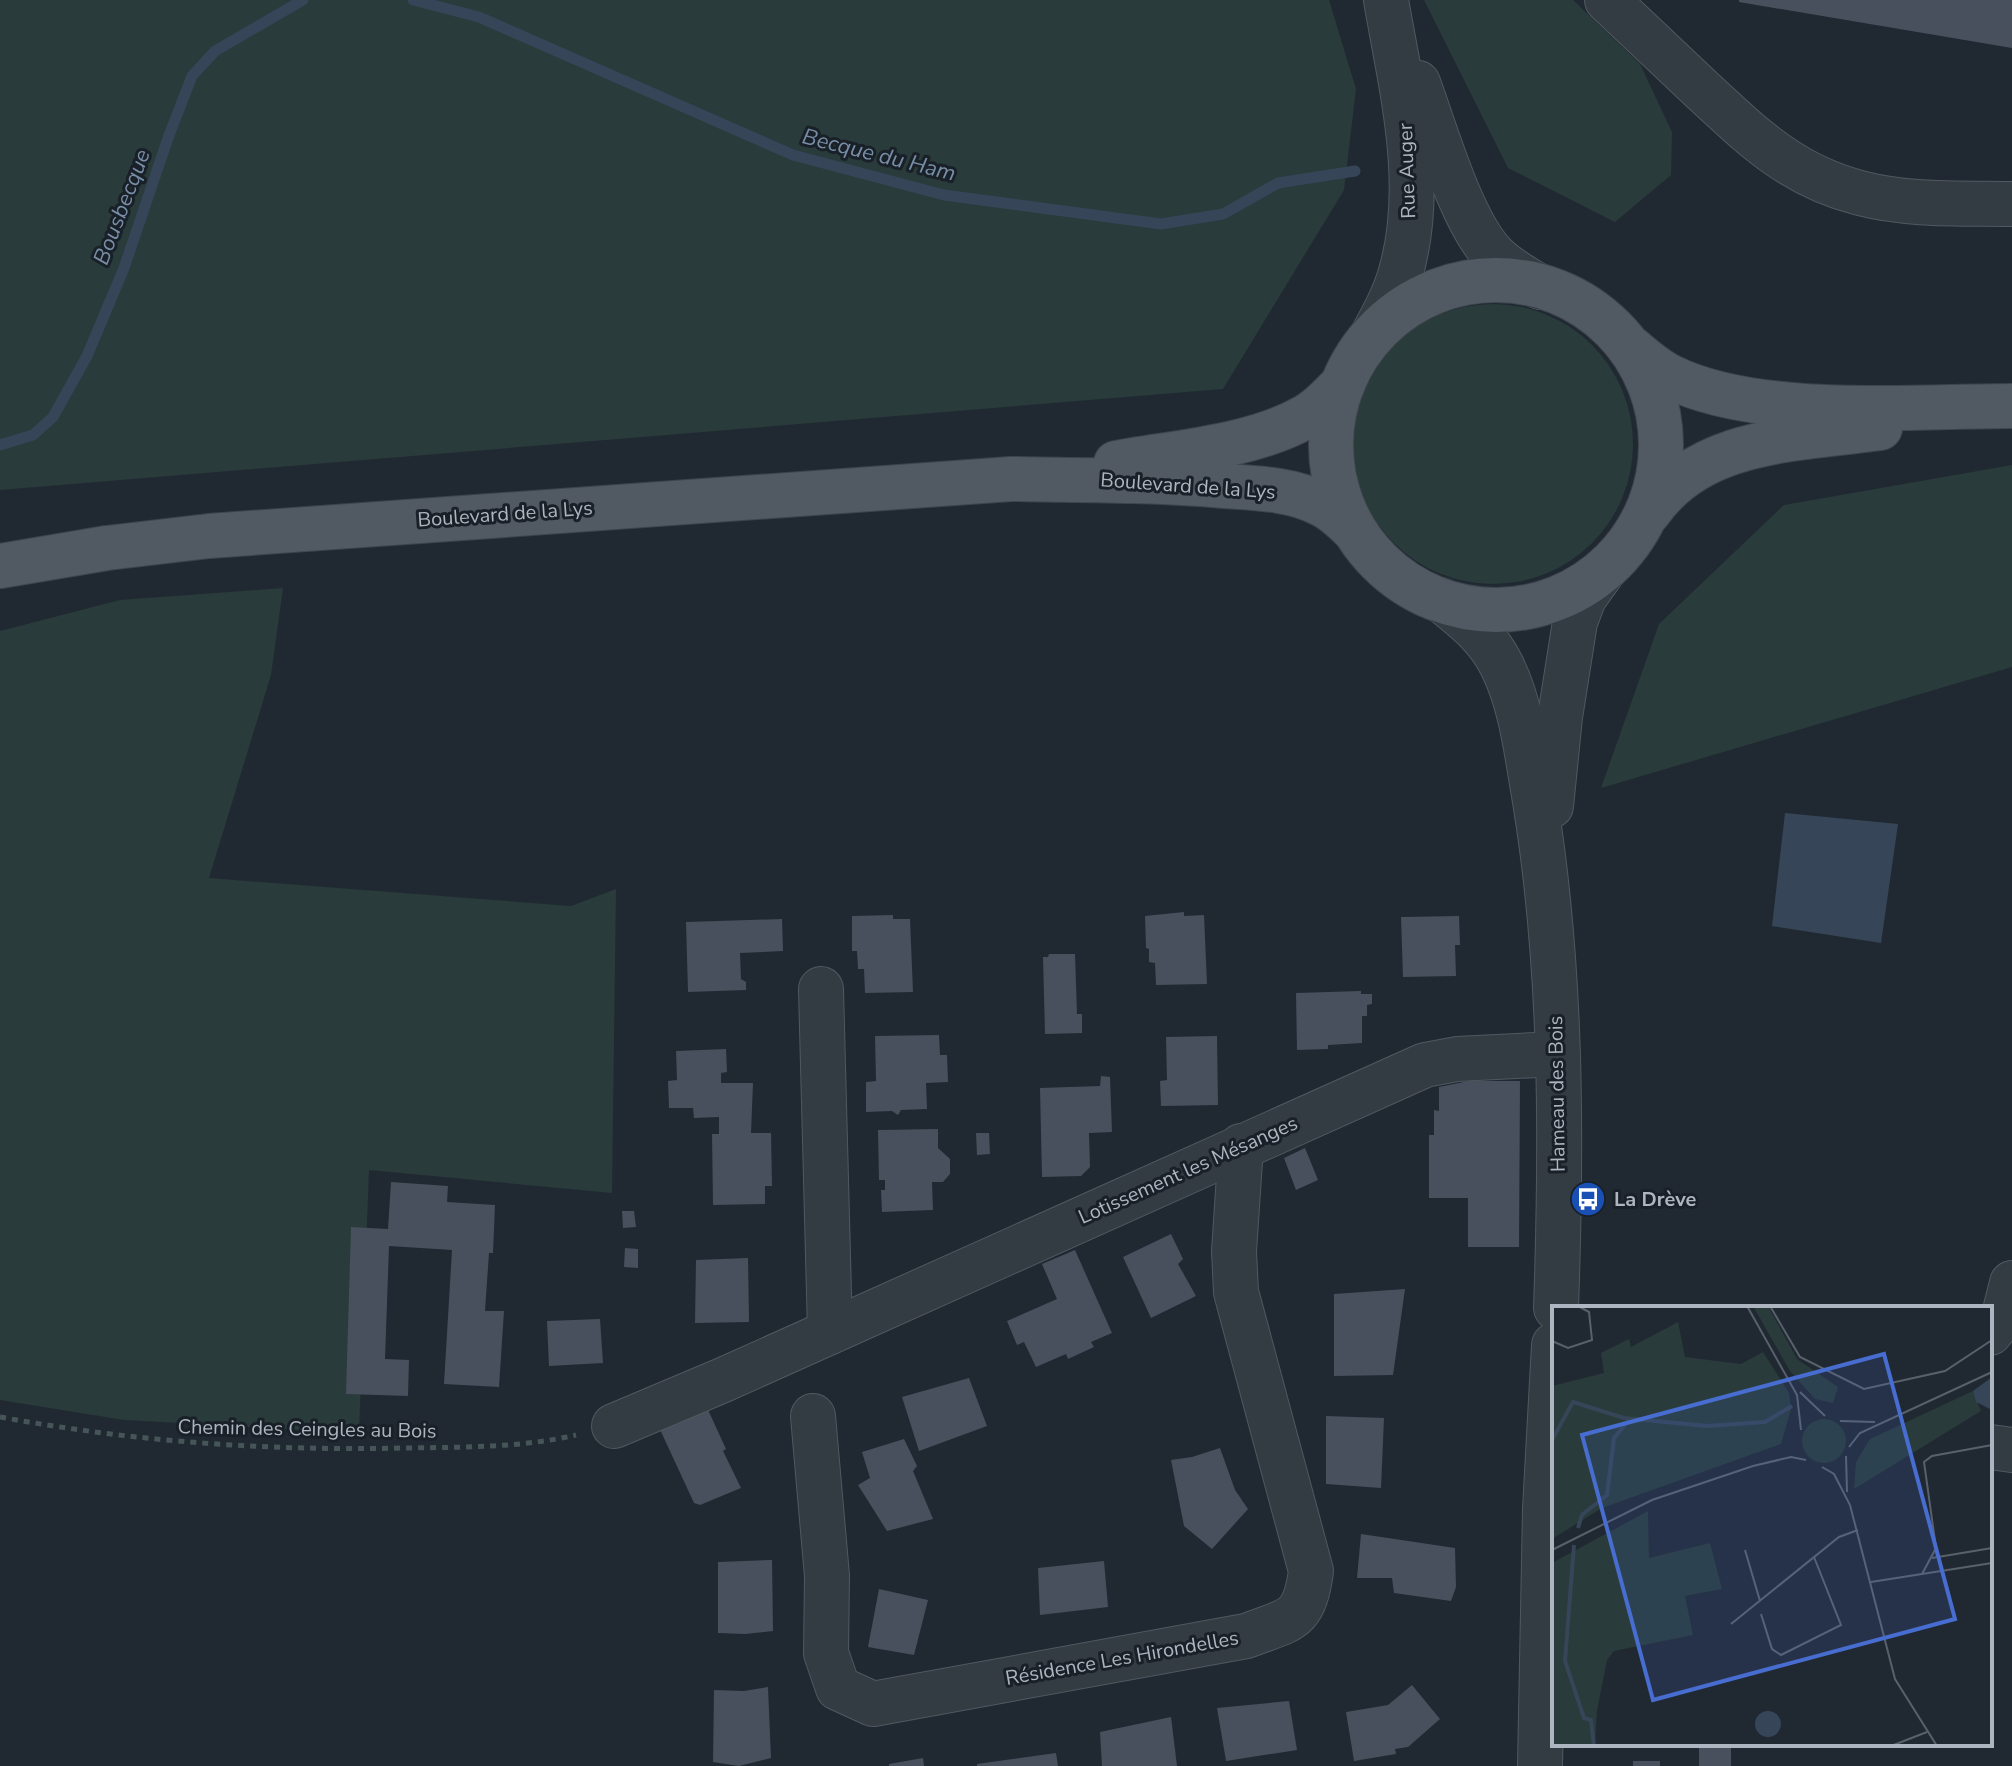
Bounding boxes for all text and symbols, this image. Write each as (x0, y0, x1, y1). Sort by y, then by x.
water label: Becque du Ham (799, 121, 959, 189)
street label: Rue Auger (1392, 123, 1422, 219)
water label: Bousbecque (86, 145, 158, 269)
street label: Boulevard de la Lys (1099, 466, 1277, 506)
street label: Boulevard de la Lys (416, 494, 594, 534)
street label: Hameau des Bois (1542, 1016, 1572, 1172)
street label: Lotissement les Mésanges (1074, 1109, 1302, 1231)
bus stop icon: La Drève (1569, 1180, 1607, 1218)
place label: La Drève (1614, 1186, 1697, 1213)
inset map (1552, 1306, 1992, 1746)
street label: Chemin des Ceingles au Bois (177, 1413, 437, 1445)
street label: Résidence Les Hirondelles (1003, 1624, 1241, 1692)

